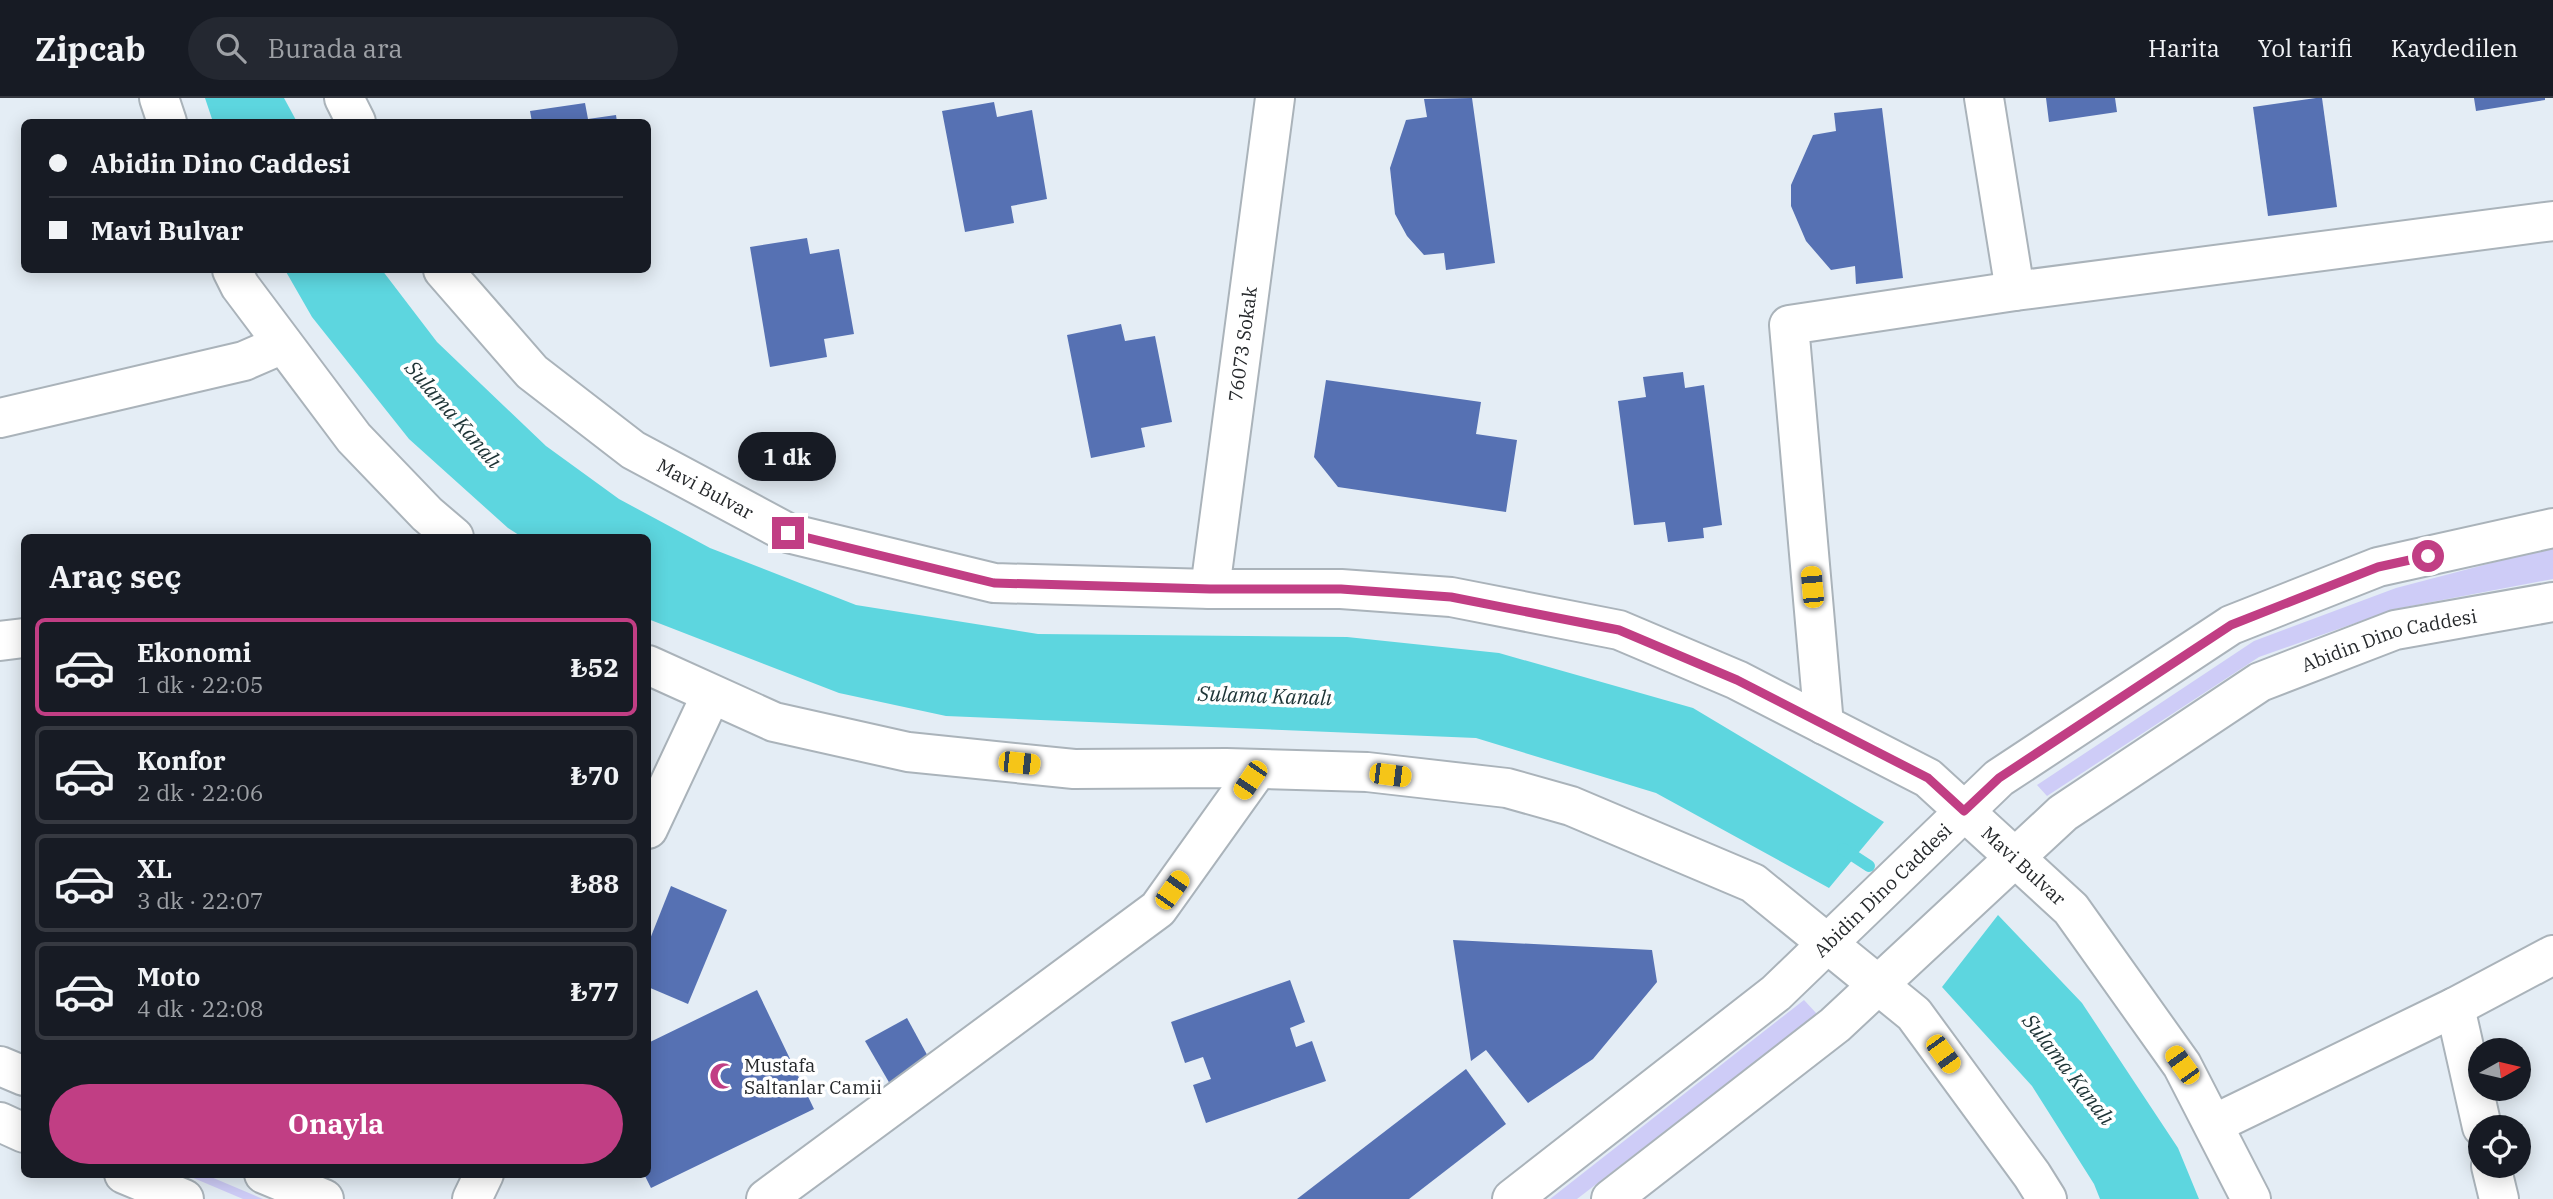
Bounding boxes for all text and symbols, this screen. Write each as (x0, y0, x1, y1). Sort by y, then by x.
search box (188, 17, 678, 80)
text: Zipcab (35, 27, 146, 70)
icon: search (212, 29, 250, 67)
text: Burada ara (268, 31, 403, 65)
text: Harita (2148, 32, 2220, 64)
text: Yol tarifi (2258, 32, 2353, 64)
text: Kaydedilen (2391, 32, 2518, 64)
text: Abidin Dino Caddesi (91, 146, 350, 180)
text: Mavi Bulvar (91, 213, 243, 247)
street label: 76073 Sokak (1223, 285, 1262, 403)
water label: Sulama Kanalı (399, 353, 509, 474)
callout: 1 dk (739, 432, 837, 480)
text: 1 dk (763, 441, 811, 471)
street label: Mavi Bulvar (653, 453, 758, 525)
route end (772, 517, 804, 549)
route start (2412, 540, 2444, 572)
text: Araç seç (49, 555, 181, 597)
car (1800, 565, 1825, 609)
street label: Abidin Dino Caddesi (2298, 604, 2479, 677)
text: Ekonomi (137, 635, 251, 669)
icon: car (53, 636, 116, 699)
text: ₺52 (570, 650, 619, 684)
text: 1 dk · 22:05 (137, 669, 264, 699)
water label: Sulama Kanalı (1196, 679, 1333, 711)
text: Konfor (137, 743, 226, 777)
icon: car (53, 744, 116, 807)
car (998, 750, 1041, 776)
car (1230, 757, 1271, 803)
text: ₺70 (570, 758, 619, 792)
car (1368, 762, 1413, 788)
text: 2 dk · 22:06 (137, 777, 264, 807)
street label: Abidin Dino Caddesi (1809, 818, 1957, 962)
street label: Mavi Bulvar (1977, 821, 2071, 911)
text: XL (137, 851, 172, 885)
icon: car (53, 852, 116, 915)
text: ₺88 (570, 866, 619, 900)
car (1152, 867, 1193, 913)
text: 3 dk · 22:07 (137, 885, 264, 915)
text: Moto (137, 959, 200, 993)
icon: car (53, 960, 116, 1023)
text: ₺77 (570, 974, 619, 1008)
text: 4 dk · 22:08 (137, 993, 264, 1023)
water label: Sulama Kanalı (2016, 1007, 2122, 1131)
car (1923, 1031, 1964, 1077)
north arrow (2468, 1038, 2530, 1101)
map controls (2468, 1038, 2531, 1178)
car (2162, 1042, 2203, 1088)
place label: Mustafa Saltanlar Camii (744, 1053, 882, 1099)
mosque icon: Mustafa Saltanlar Camii (708, 1061, 738, 1091)
button: Onayla (49, 1084, 623, 1164)
button: locate (2468, 1115, 2531, 1178)

